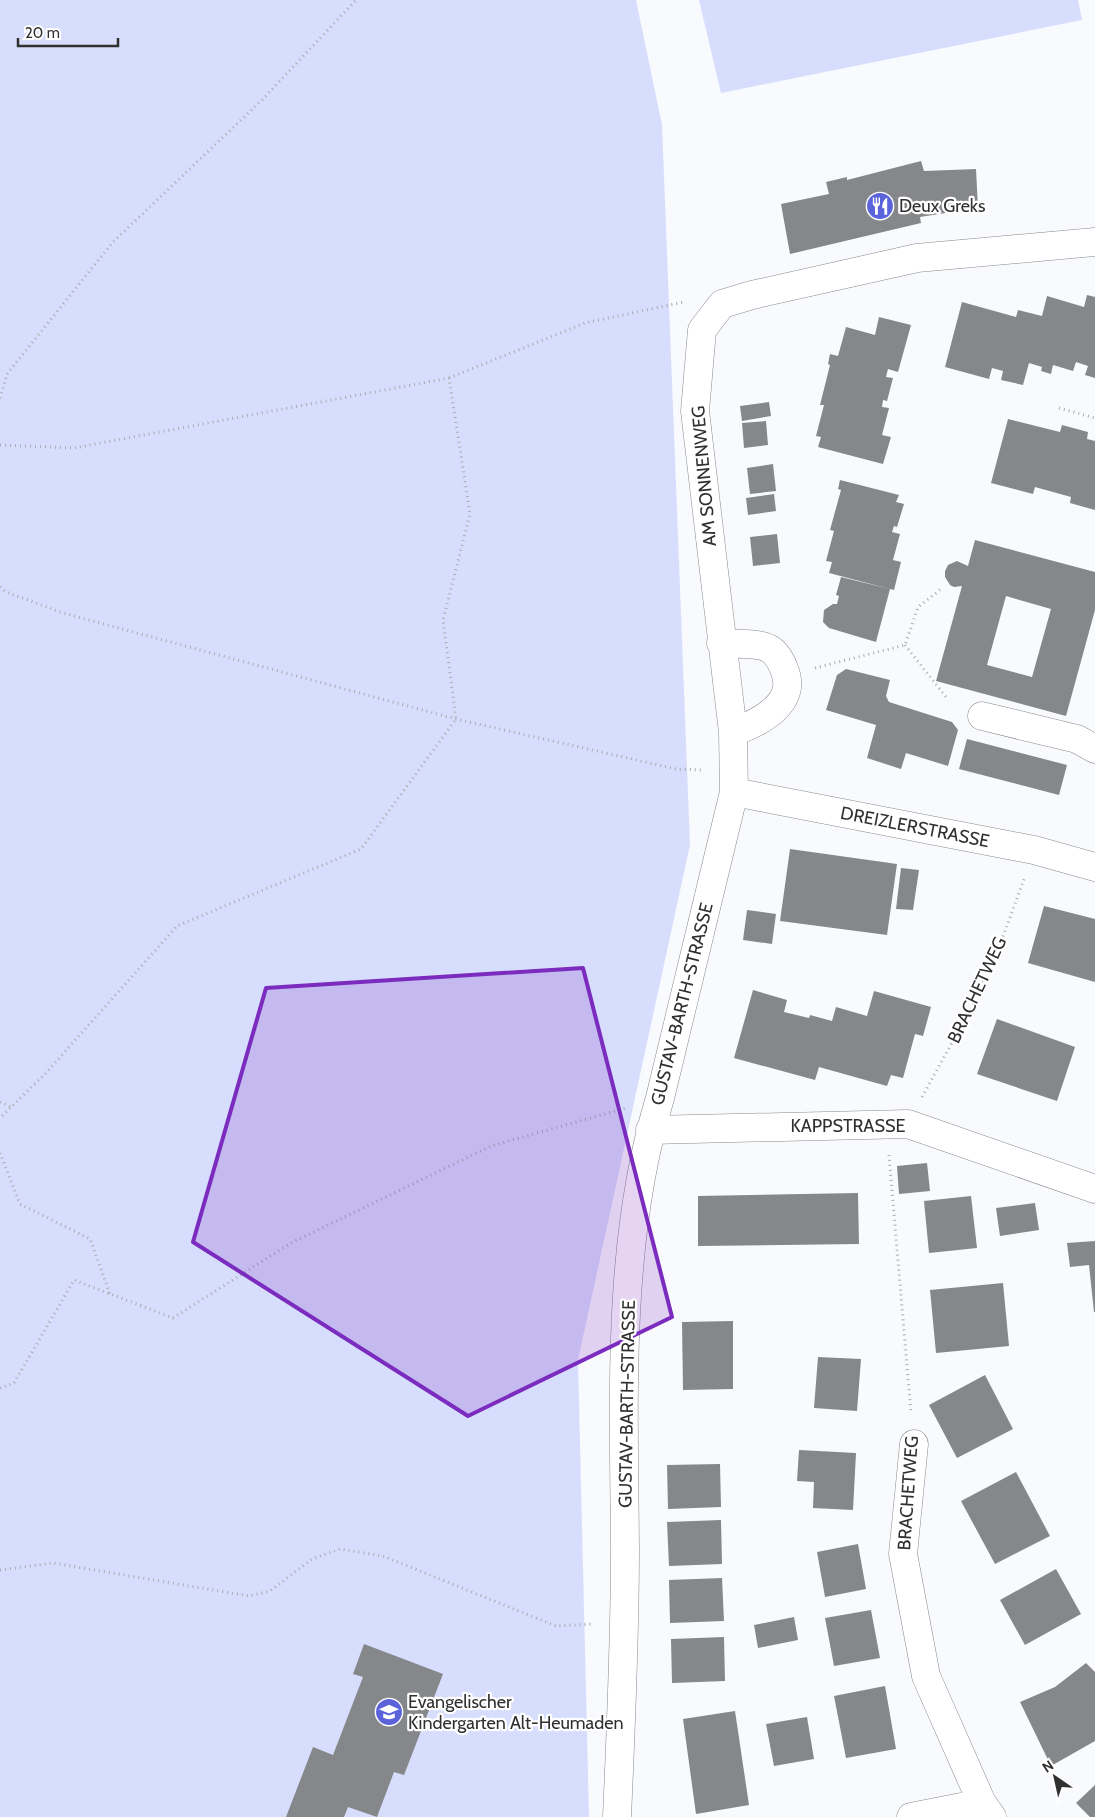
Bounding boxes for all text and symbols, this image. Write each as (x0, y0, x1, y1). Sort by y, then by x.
scale bar (18, 15, 118, 47)
text: 20 m (25, 24, 60, 42)
restaurant icon: Deux Greks (865, 191, 895, 221)
place label: Deux Greks (899, 195, 985, 217)
street label: AM SONNENWEG (687, 405, 721, 547)
street label: DREIZLERSTRASSE (839, 802, 991, 852)
street label: GUSTAV-BARTH-STRASSE (646, 900, 718, 1108)
street label: BRACHETWEG (943, 933, 1011, 1047)
street label: KAPPSTRASSE (791, 1115, 905, 1137)
street label: GUSTAV-BARTH-STRASSE (614, 1300, 640, 1508)
street label: BRACHETWEG (893, 1435, 923, 1551)
place label: Evangelischer Kindergarten Alt-Heumaden (408, 1691, 624, 1734)
school or university icon: Evangelischer Kindergarten Alt-Heumaden (374, 1697, 404, 1727)
north arrow (1030, 1752, 1080, 1802)
text: N (1039, 1756, 1057, 1776)

